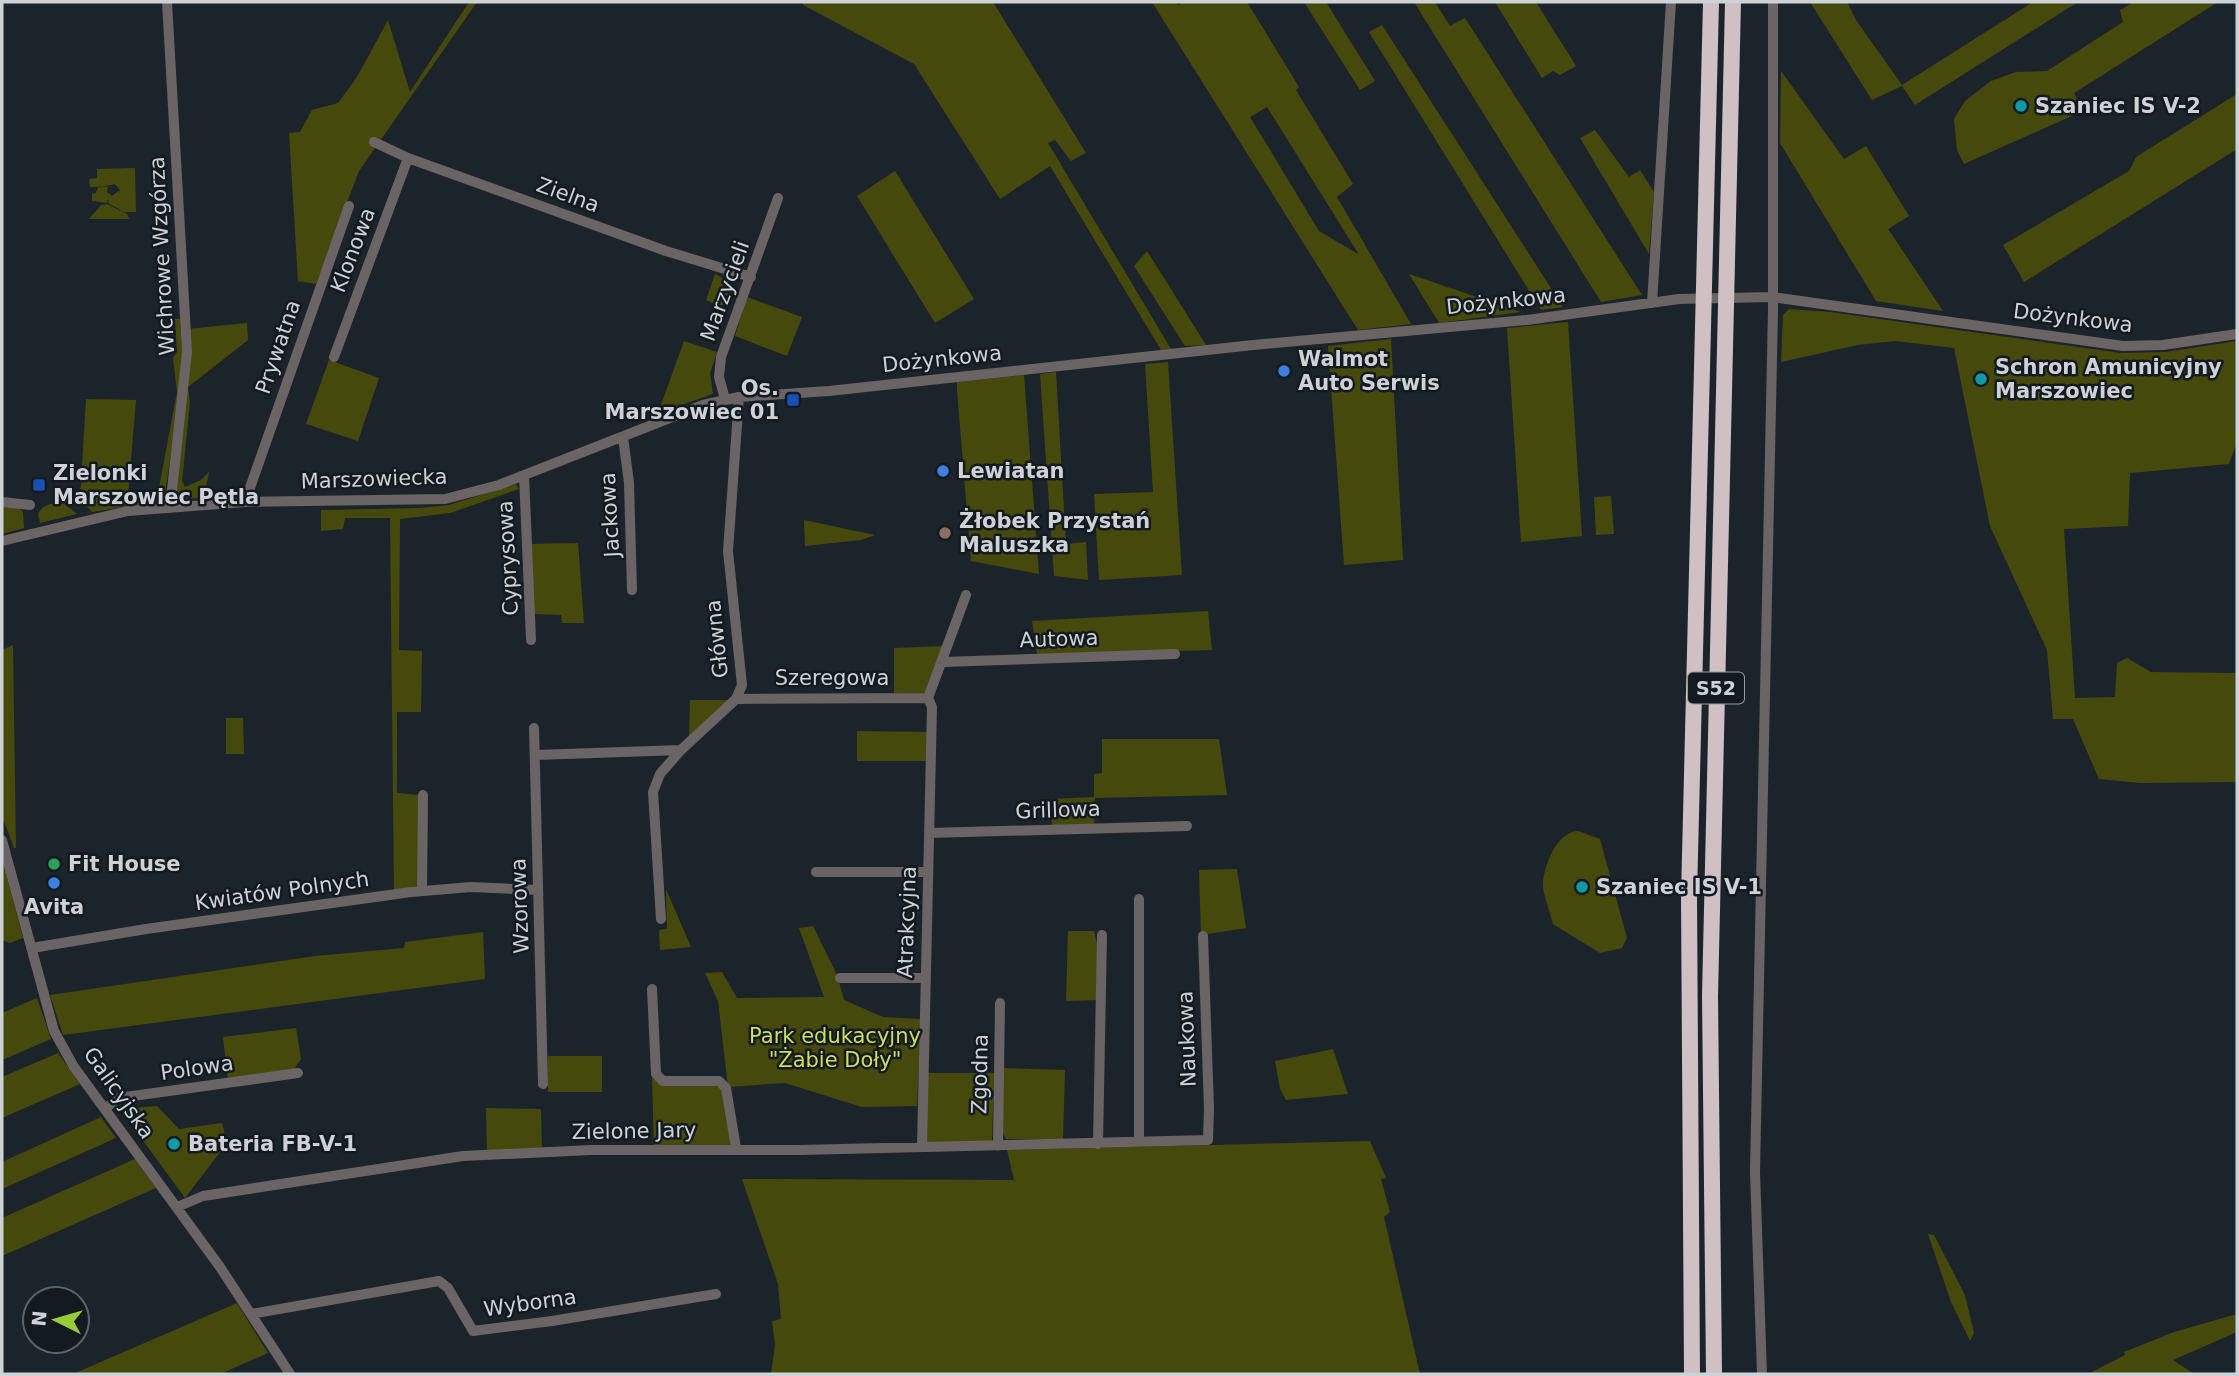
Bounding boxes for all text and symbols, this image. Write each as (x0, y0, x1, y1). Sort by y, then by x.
place label: Szaniec IS V-2 (2035, 94, 2201, 118)
marker: Szaniec IS V-2 (2013, 98, 2029, 114)
street label: Wichrowe Wzgórza (145, 156, 179, 356)
street label: Zielna (533, 173, 603, 217)
street label: Klonowa (326, 204, 380, 296)
street label: Marzycieli (696, 238, 754, 344)
street label: Dożynkowa (1445, 283, 1567, 319)
street label: Prywatna (251, 297, 305, 397)
street label: Dożynkowa (2012, 299, 2134, 337)
street label: Dożynkowa (881, 341, 1003, 377)
place label: Walmot Auto Serwis (1298, 347, 1440, 395)
place label: Schron Amunicyjny Marszowiec (1995, 355, 2222, 403)
marker: Walmot Auto Serwis (1276, 363, 1292, 379)
marker: Schron Amunicyjny Marszowiec (1973, 371, 1989, 387)
place label: Os. Marszowiec 01 (605, 376, 779, 424)
marker: Os. Marszowiec 01 (785, 392, 801, 408)
place label: Lewiatan (957, 459, 1065, 483)
place label: Zielonki Marszowiec Pętla (53, 461, 259, 509)
marker: Lewiatan (935, 463, 951, 479)
street label: Marszowiecka (300, 464, 448, 494)
street label: Jackowa (596, 472, 624, 560)
marker: Zielonki Marszowiec Pętla (31, 477, 47, 493)
street label: Cyprysowa (493, 500, 523, 616)
place label: Żłobek Przystań Maluszka (959, 508, 1150, 557)
marker: Żłobek Przystań Maluszka (937, 525, 953, 541)
street label: Główna (701, 599, 733, 679)
street label: Autowa (1019, 626, 1099, 652)
street label: Szeregowa (775, 666, 889, 690)
road number: S52 (1688, 673, 1744, 704)
street label: Grillowa (1015, 797, 1101, 823)
place label: Fit House (68, 852, 181, 876)
marker: Fit House (46, 856, 62, 872)
street label: Wzorowa (506, 858, 534, 954)
street label: Atrakcyjna (893, 866, 921, 978)
street label: Kwiatów Polnych (193, 867, 371, 915)
marker: Avita (46, 875, 62, 891)
place label: Szaniec IS V-1 (1596, 875, 1762, 899)
marker: Szaniec IS V-1 (1574, 879, 1590, 895)
place label: Avita (24, 895, 84, 919)
street label: Naukowa (1173, 991, 1201, 1087)
park label: Park edukacyjny "Żabie Doły" (749, 1024, 921, 1072)
street label: Zgodna (967, 1034, 993, 1114)
street label: Galicyjska (79, 1043, 159, 1143)
street label: Polowa (159, 1051, 235, 1085)
street label: Zielone Jary (571, 1118, 697, 1144)
place label: Bateria FB-V-1 (188, 1132, 357, 1156)
marker: Bateria FB-V-1 (166, 1136, 182, 1152)
north arrow (21, 1285, 91, 1355)
street label: Wyborna (482, 1285, 578, 1321)
text: N (27, 1310, 51, 1327)

